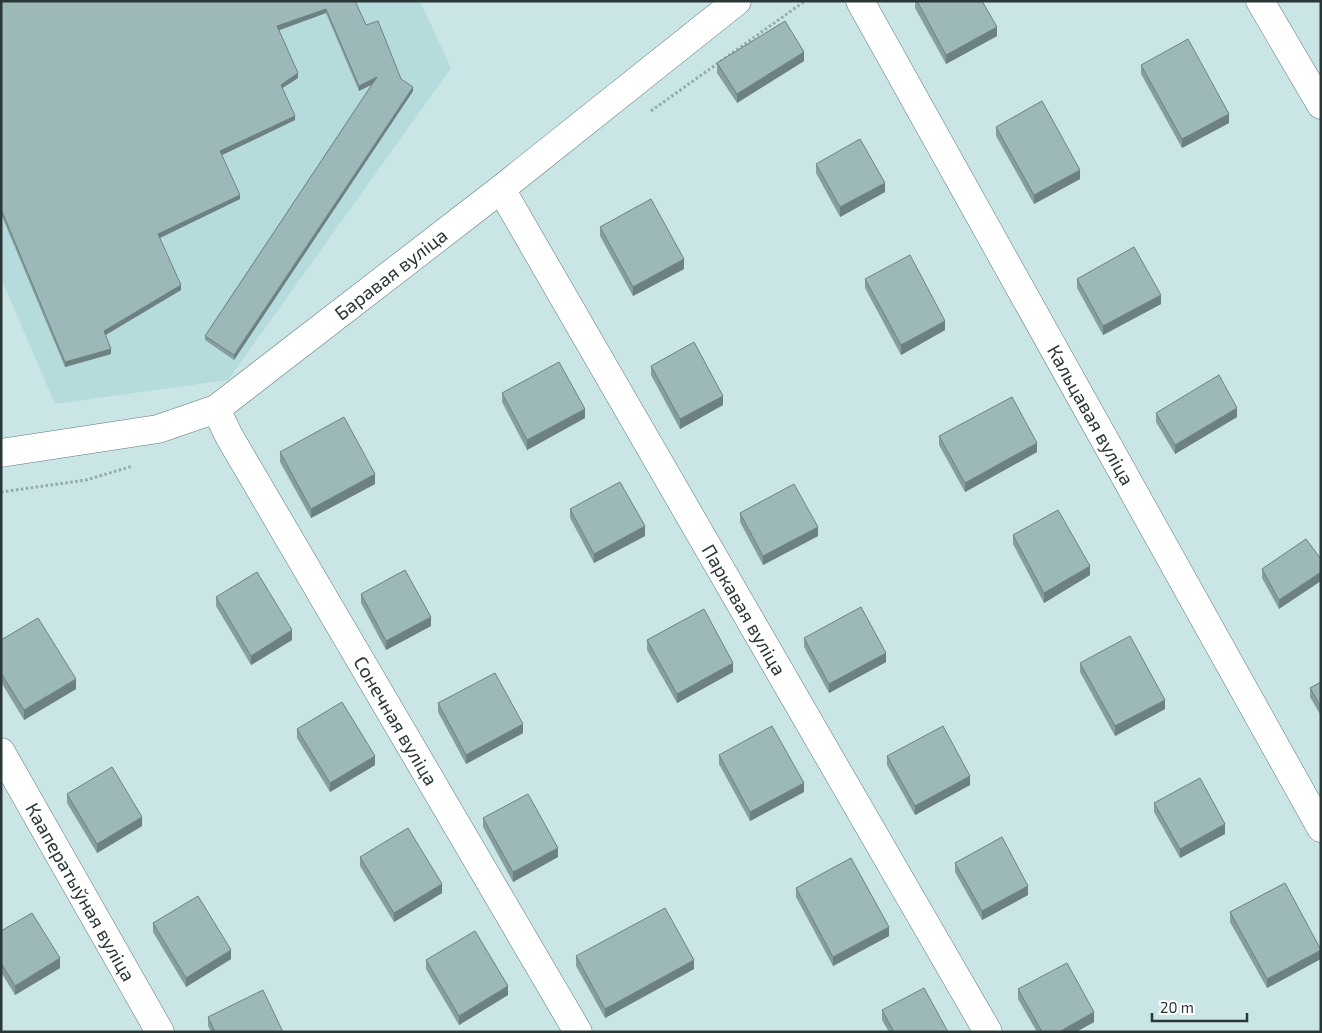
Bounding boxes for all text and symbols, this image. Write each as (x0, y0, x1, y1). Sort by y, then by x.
street label: Баравая вуліца (330, 223, 451, 324)
street label: Кальцавая вуліца (1043, 341, 1139, 489)
street label: Паркавая вуліца (698, 540, 791, 679)
street label: Сонечная вуліца (349, 652, 443, 789)
street label: Кааператыўная вуліца (21, 798, 141, 985)
scale bar (1152, 990, 1247, 1022)
text: 20 m (1160, 998, 1194, 1016)

